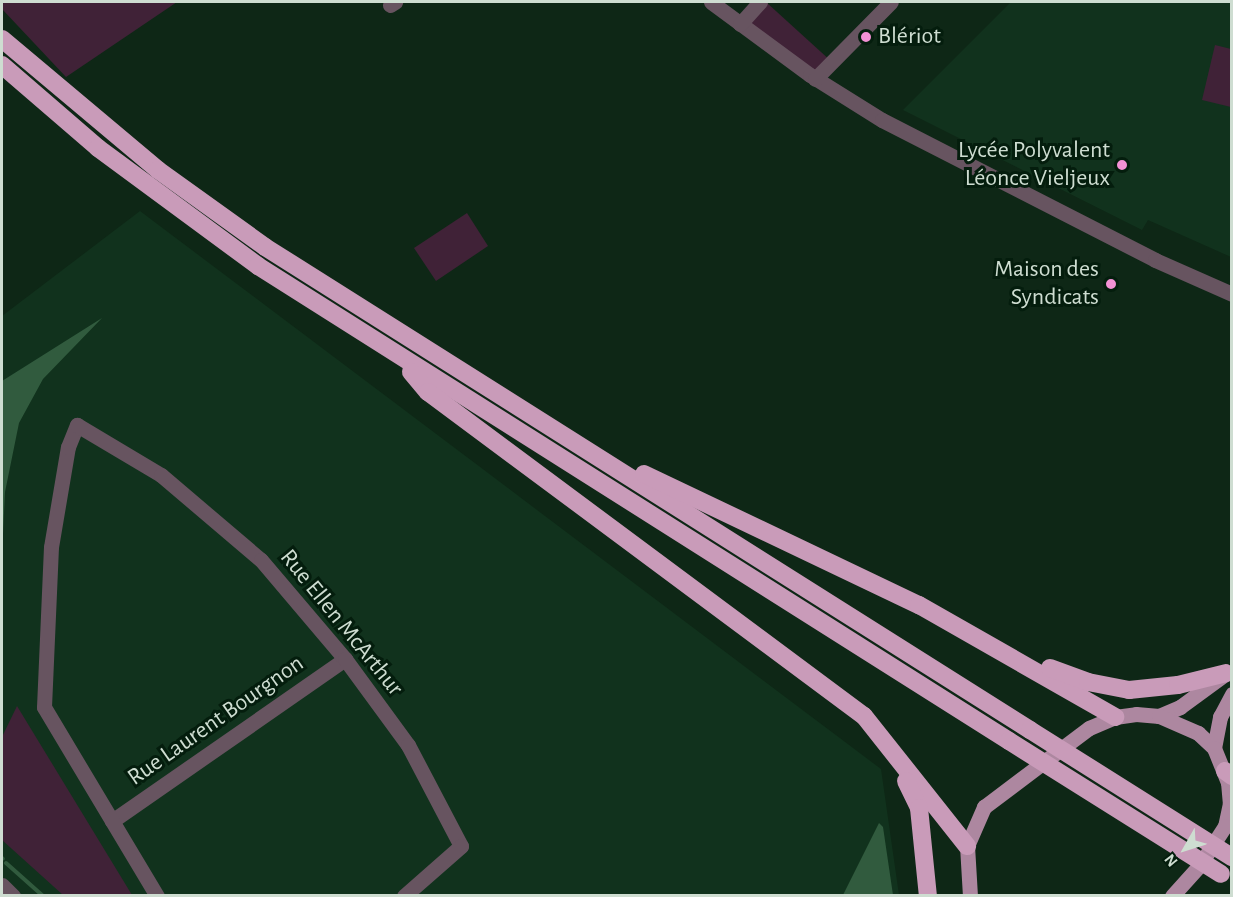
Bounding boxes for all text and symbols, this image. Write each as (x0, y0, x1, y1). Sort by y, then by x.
place label: Blériot (878, 23, 941, 51)
marker: Blériot (859, 30, 873, 44)
place label: Lycée Polyvalent Léonce Vieljeux (958, 137, 1110, 193)
marker: Lycée Polyvalent Léonce Vieljeux (1115, 158, 1129, 172)
place label: Maison des Syndicats (994, 256, 1099, 312)
marker: Maison des Syndicats (1104, 277, 1118, 291)
street label: Rue Ellen McArthur (273, 544, 409, 702)
street label: Rue Laurent Bourgnon (122, 650, 310, 792)
north arrow (1155, 819, 1215, 879)
text: N (1161, 851, 1181, 870)

